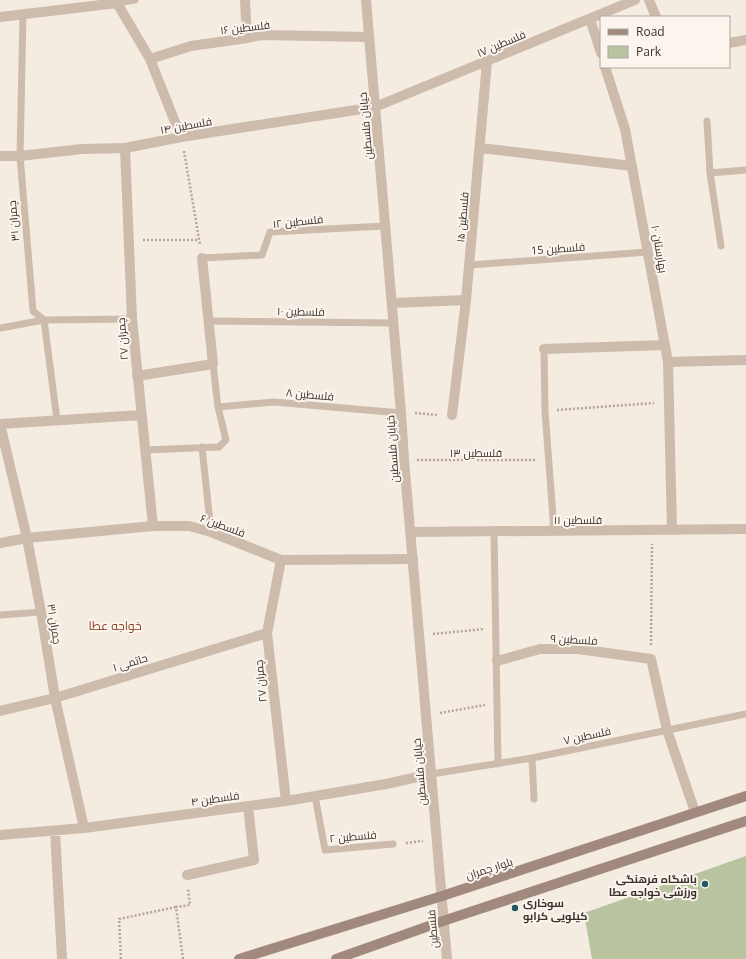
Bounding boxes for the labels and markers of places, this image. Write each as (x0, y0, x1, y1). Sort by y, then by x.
place label: باشگاه فرهنگی ورزشی خواجه عطا (609, 871, 697, 900)
marker: باشگاه فرهنگی ورزشی خواجه عطا (700, 879, 710, 889)
place label: سوخاری کیلویی کرابو (523, 895, 588, 924)
marker: سوخاری کیلویی کرابو (510, 903, 520, 913)

